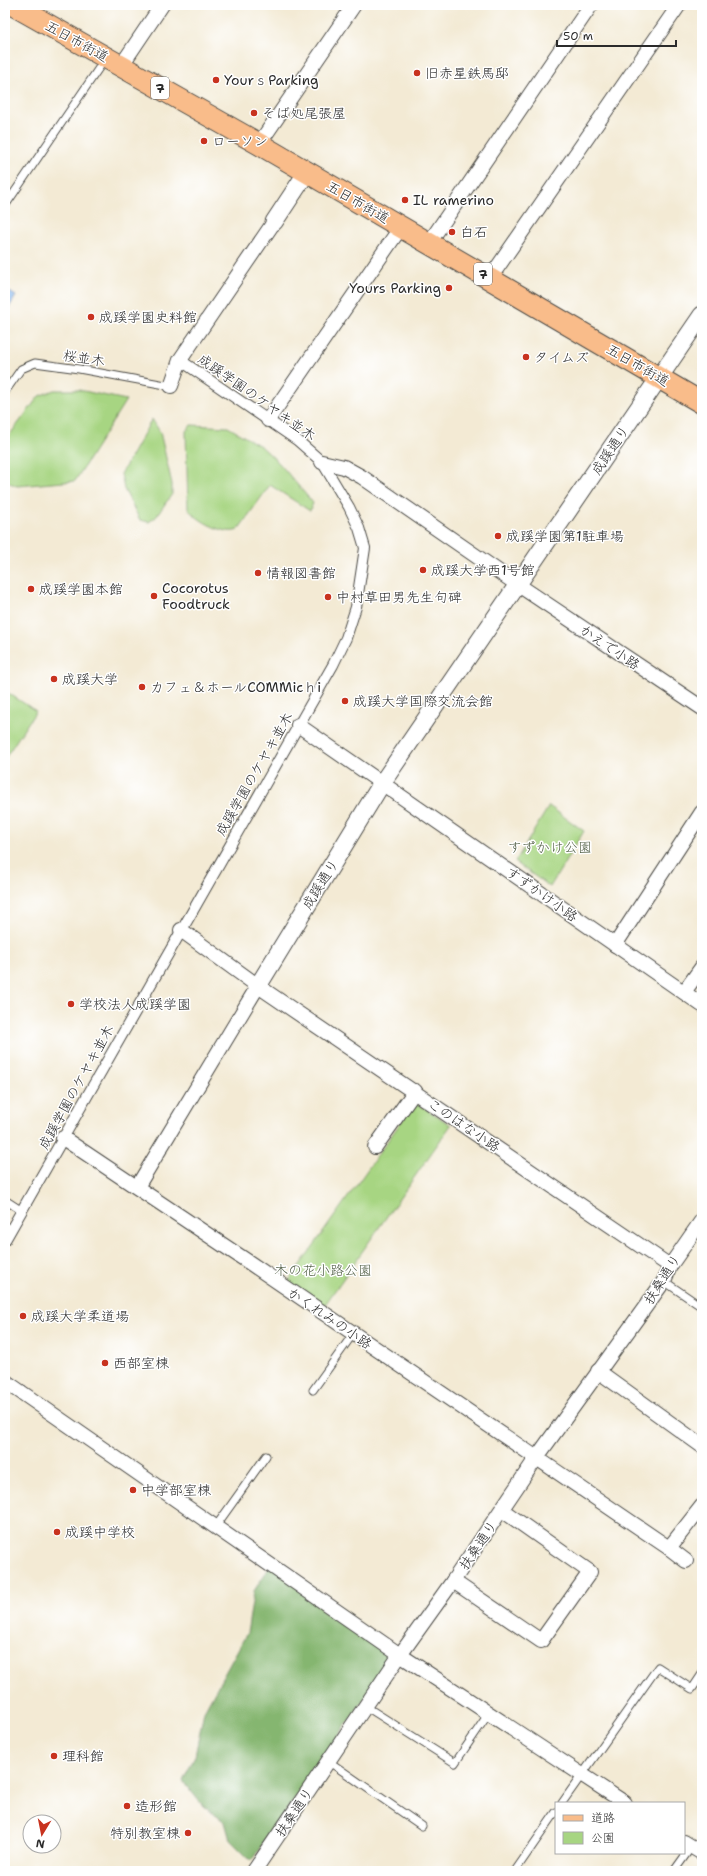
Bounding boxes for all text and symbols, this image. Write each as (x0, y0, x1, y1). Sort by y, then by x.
street label: 五日市街道 (42, 16, 112, 66)
scale bar (557, 22, 676, 48)
text: 50 m (563, 28, 593, 44)
place label: 旧赤星鉄馬邸 (425, 64, 509, 82)
marker: 旧赤星鉄馬邸 (412, 68, 422, 78)
place label: YourｓParking (224, 71, 319, 89)
marker: YourｓParking (211, 75, 221, 85)
road number: 7 (151, 77, 169, 99)
place label: そば処尾張屋 (262, 104, 346, 122)
marker: そば処尾張屋 (249, 108, 259, 118)
place label: ローソン (212, 132, 268, 150)
marker: ローソン (199, 136, 209, 146)
street label: 五日市街道 (323, 177, 393, 227)
place label: IL ramerino (413, 191, 494, 209)
marker: IL ramerino (400, 195, 410, 205)
place label: 白石 (460, 223, 488, 241)
marker: 白石 (447, 227, 457, 237)
road number: 7 (474, 263, 492, 285)
place label: Yours Parking (349, 279, 441, 297)
marker: Yours Parking (444, 283, 454, 293)
place label: 成蹊学園史料館 (99, 308, 197, 326)
marker: 成蹊学園史料館 (86, 312, 96, 322)
street label: 五日市街道 (603, 340, 673, 390)
street label: 桜並木 (62, 346, 106, 370)
place label: タイムズ (534, 348, 589, 366)
street label: 成蹊学園のケヤキ並木 (194, 349, 320, 445)
marker: タイムズ (521, 352, 531, 362)
street label: 成蹊通り (587, 422, 633, 478)
place label: 成蹊学園第1駐車場 (506, 527, 624, 545)
marker: 成蹊学園第1駐車場 (493, 531, 503, 541)
place label: 成蹊大学西1号館 (431, 561, 535, 579)
place label: 情報図書館 (266, 564, 336, 582)
marker: 成蹊大学西1号館 (418, 565, 428, 575)
marker: 情報図書館 (253, 568, 263, 578)
place label: Cocorotus Foodtruck (162, 579, 230, 613)
place label: 成蹊学園本館 (39, 580, 123, 598)
marker: 成蹊学園本館 (26, 584, 36, 594)
place label: 中村草田男先生句碑 (336, 588, 462, 606)
marker: Cocorotus Foodtruck (149, 591, 159, 601)
marker: 中村草田男先生句碑 (323, 592, 333, 602)
street label: かえで小路 (576, 620, 644, 674)
place label: 成蹊大学 (62, 670, 118, 688)
marker: 成蹊大学 (49, 674, 59, 684)
place label: カフェ＆ホールCOMMicｈi (150, 678, 321, 696)
marker: カフェ＆ホールCOMMicｈi (137, 682, 147, 692)
place label: 成蹊大学国際交流会館 (353, 692, 493, 710)
marker: 成蹊大学国際交流会館 (340, 696, 350, 706)
street label: 成蹊学園のケヤキ並木 (211, 709, 297, 839)
park label: すずかけ公園 (508, 838, 592, 856)
street label: 成蹊通り (298, 855, 342, 913)
street label: すずかけ小路 (502, 863, 582, 925)
place label: 学校法人成蹊学園 (79, 995, 191, 1013)
marker: 学校法人成蹊学園 (66, 999, 76, 1009)
street label: 成蹊学園のケヤキ並木 (34, 1021, 118, 1153)
street label: このはな小路 (424, 1094, 504, 1156)
street label: 扶桑通り (640, 1250, 684, 1308)
park label: 木の花小路公園 (274, 1261, 372, 1279)
street label: かくれみの小路 (284, 1283, 376, 1353)
place label: 成蹊大学柔道場 (31, 1307, 129, 1325)
marker: 成蹊大学柔道場 (18, 1311, 28, 1321)
place label: 西部室棟 (113, 1354, 170, 1372)
marker: 西部室棟 (100, 1358, 110, 1368)
place label: 中学部室棟 (141, 1481, 212, 1499)
marker: 中学部室棟 (128, 1485, 138, 1495)
street label: 扶桑通り (455, 1517, 501, 1573)
place label: 成蹊中学校 (65, 1523, 135, 1541)
marker: 成蹊中学校 (52, 1527, 62, 1537)
place label: 理科館 (62, 1747, 104, 1765)
marker: 理科館 (49, 1751, 59, 1761)
street label: 扶桑通り (271, 1784, 317, 1840)
place label: 造形館 (135, 1797, 177, 1815)
marker: 造形館 (122, 1801, 132, 1811)
legend (555, 1802, 685, 1854)
text: 道路 (591, 1810, 615, 1826)
north arrow (22, 1814, 62, 1854)
place label: 特別教室棟 (110, 1824, 181, 1842)
marker: 特別教室棟 (183, 1828, 193, 1838)
text: 公園 (591, 1830, 615, 1846)
text: N (34, 1835, 46, 1851)

